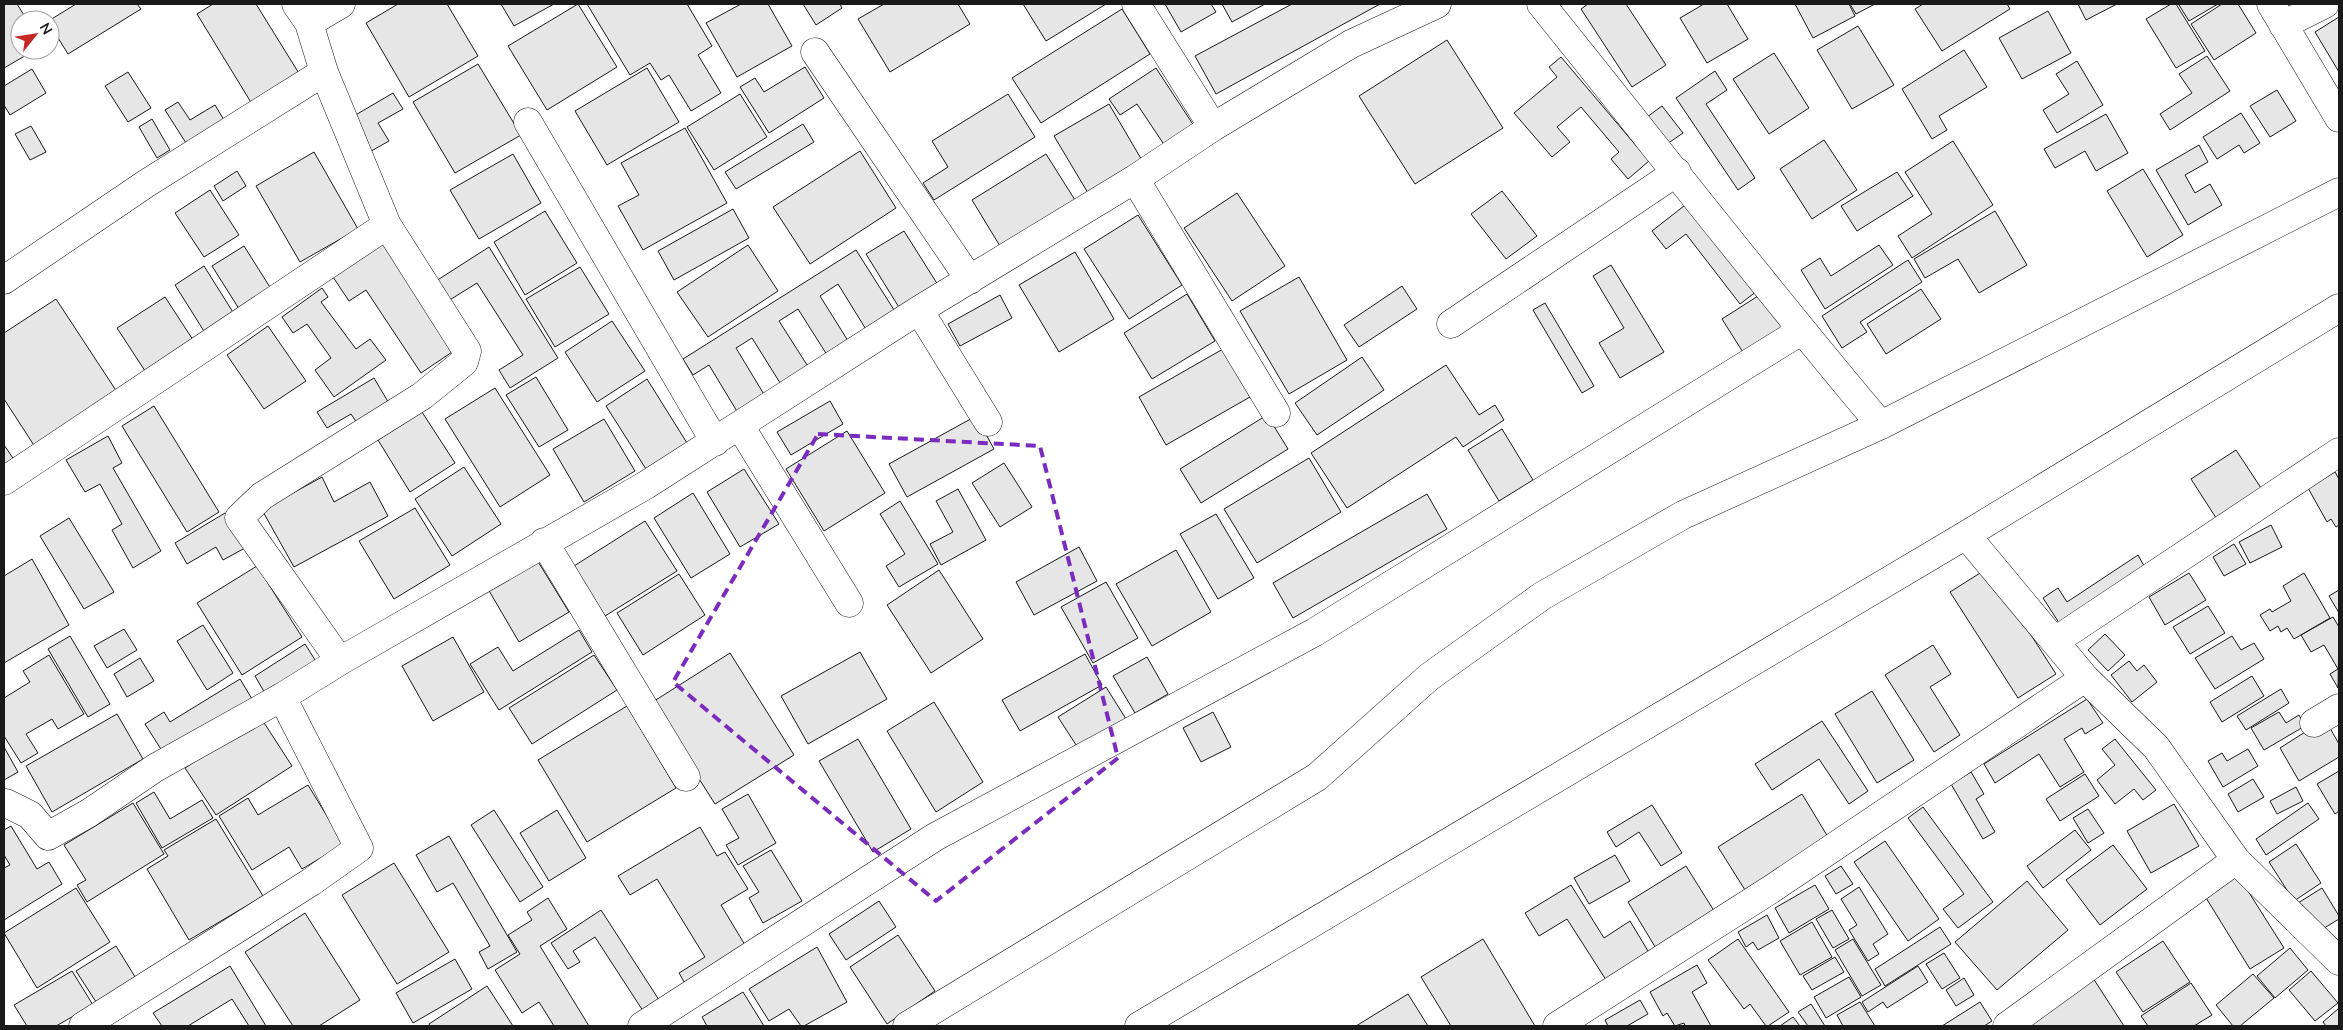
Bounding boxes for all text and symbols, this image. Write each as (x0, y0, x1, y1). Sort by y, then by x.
north arrow (10, 10, 60, 60)
text: N (36, 19, 57, 38)

